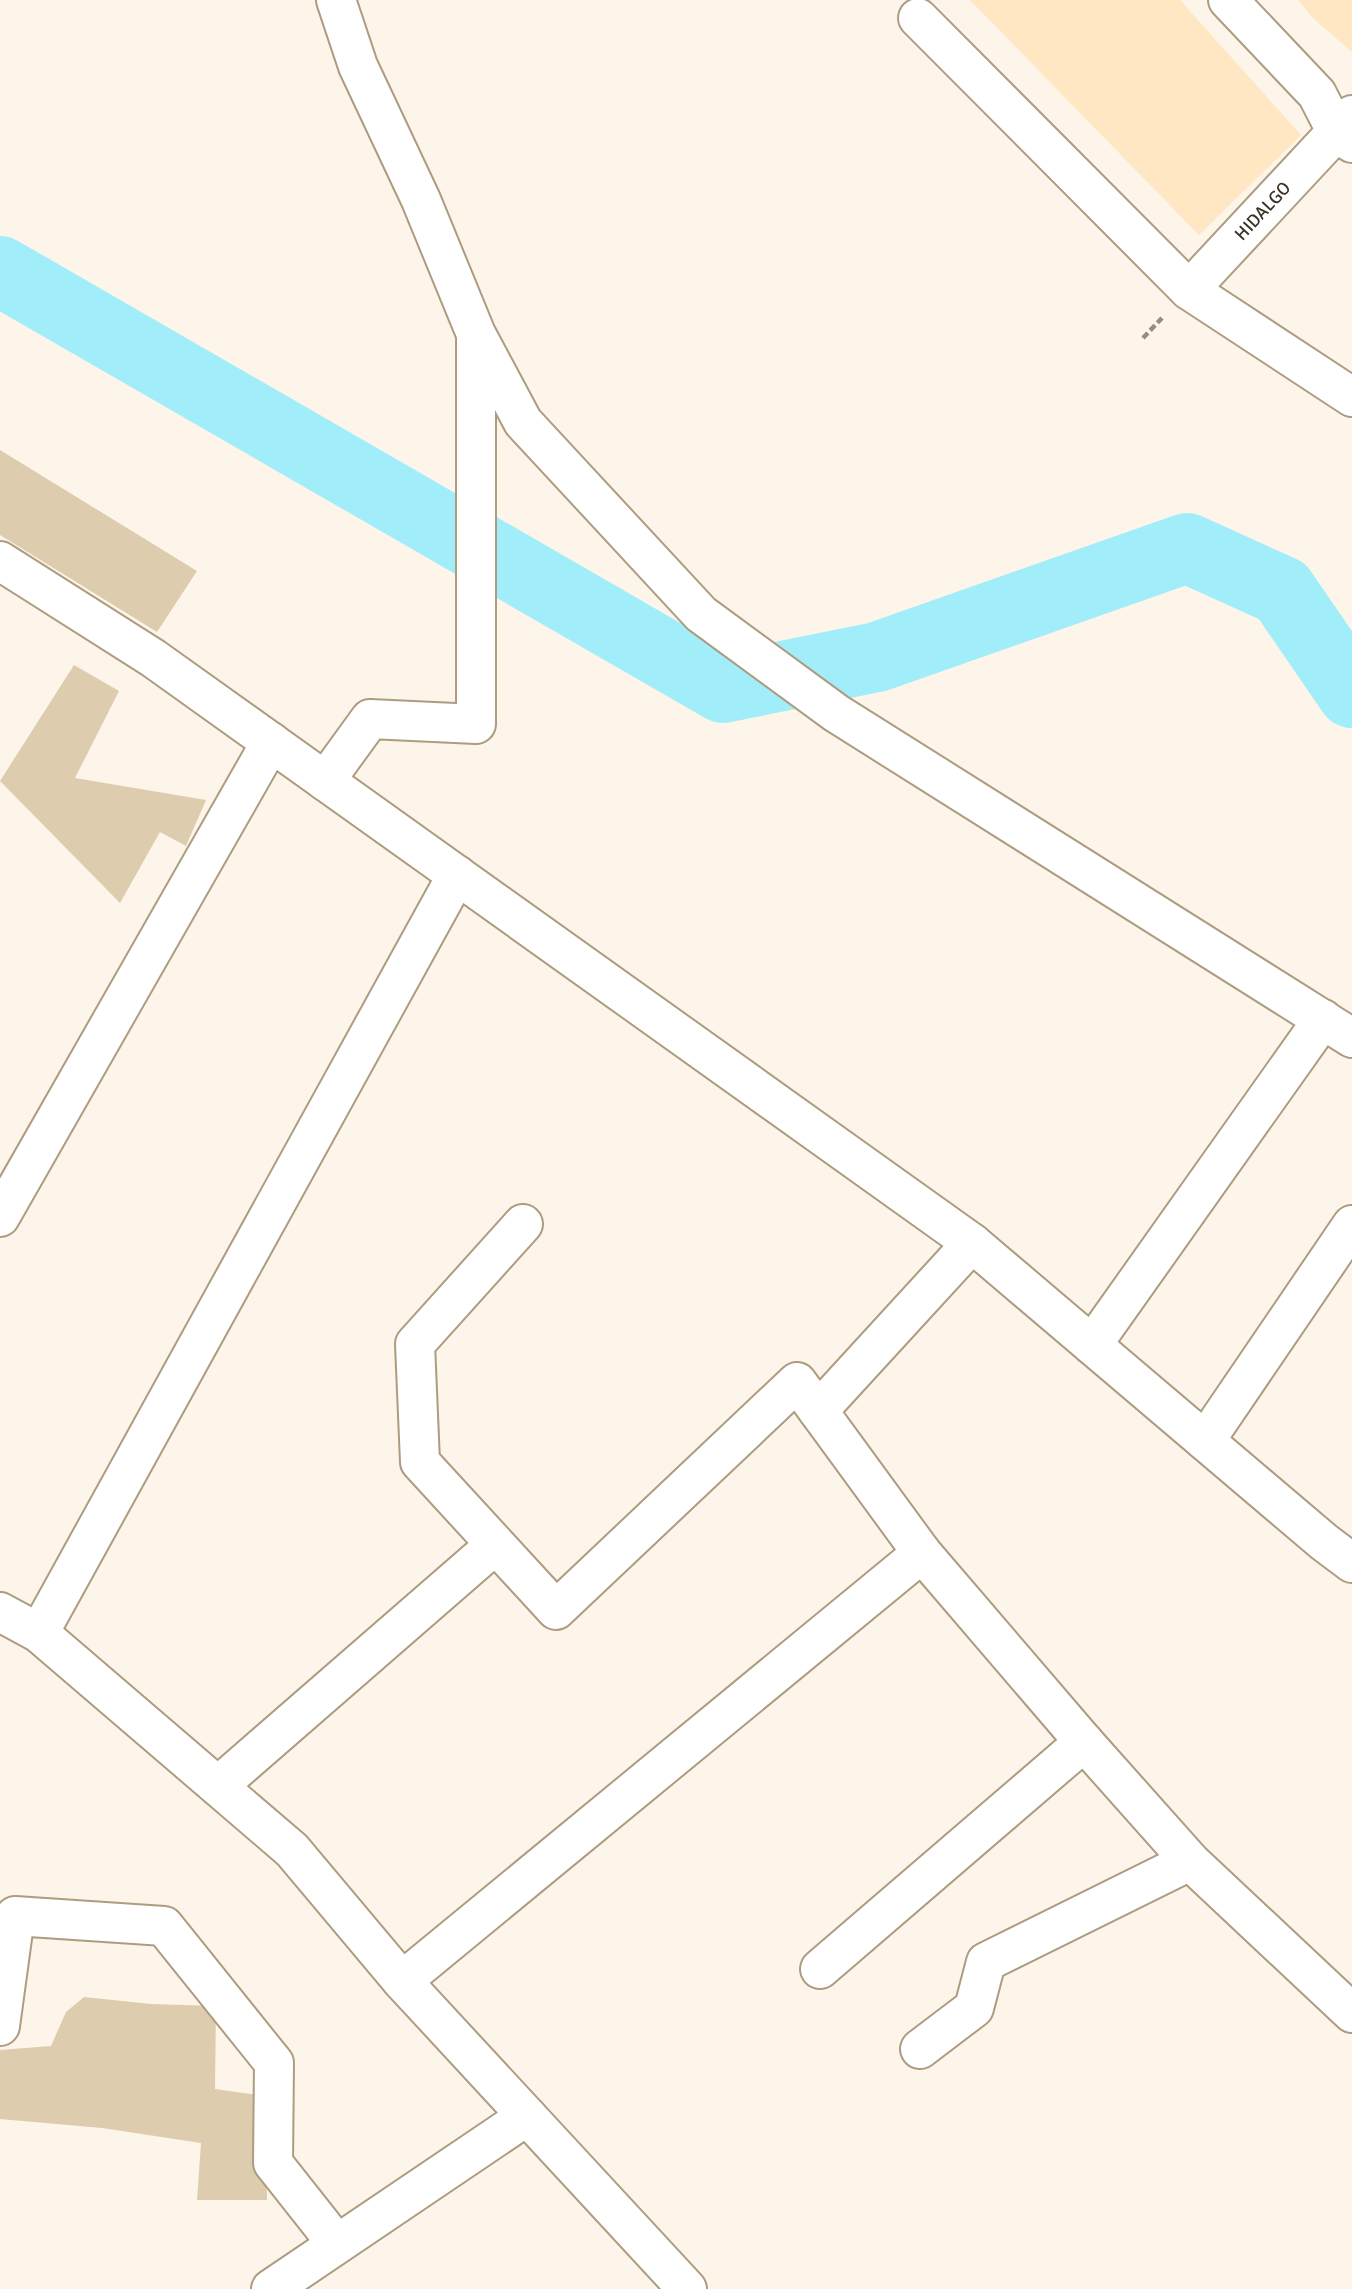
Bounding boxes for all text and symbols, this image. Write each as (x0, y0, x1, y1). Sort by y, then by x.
street label: HIDALGO (1230, 177, 1295, 245)

